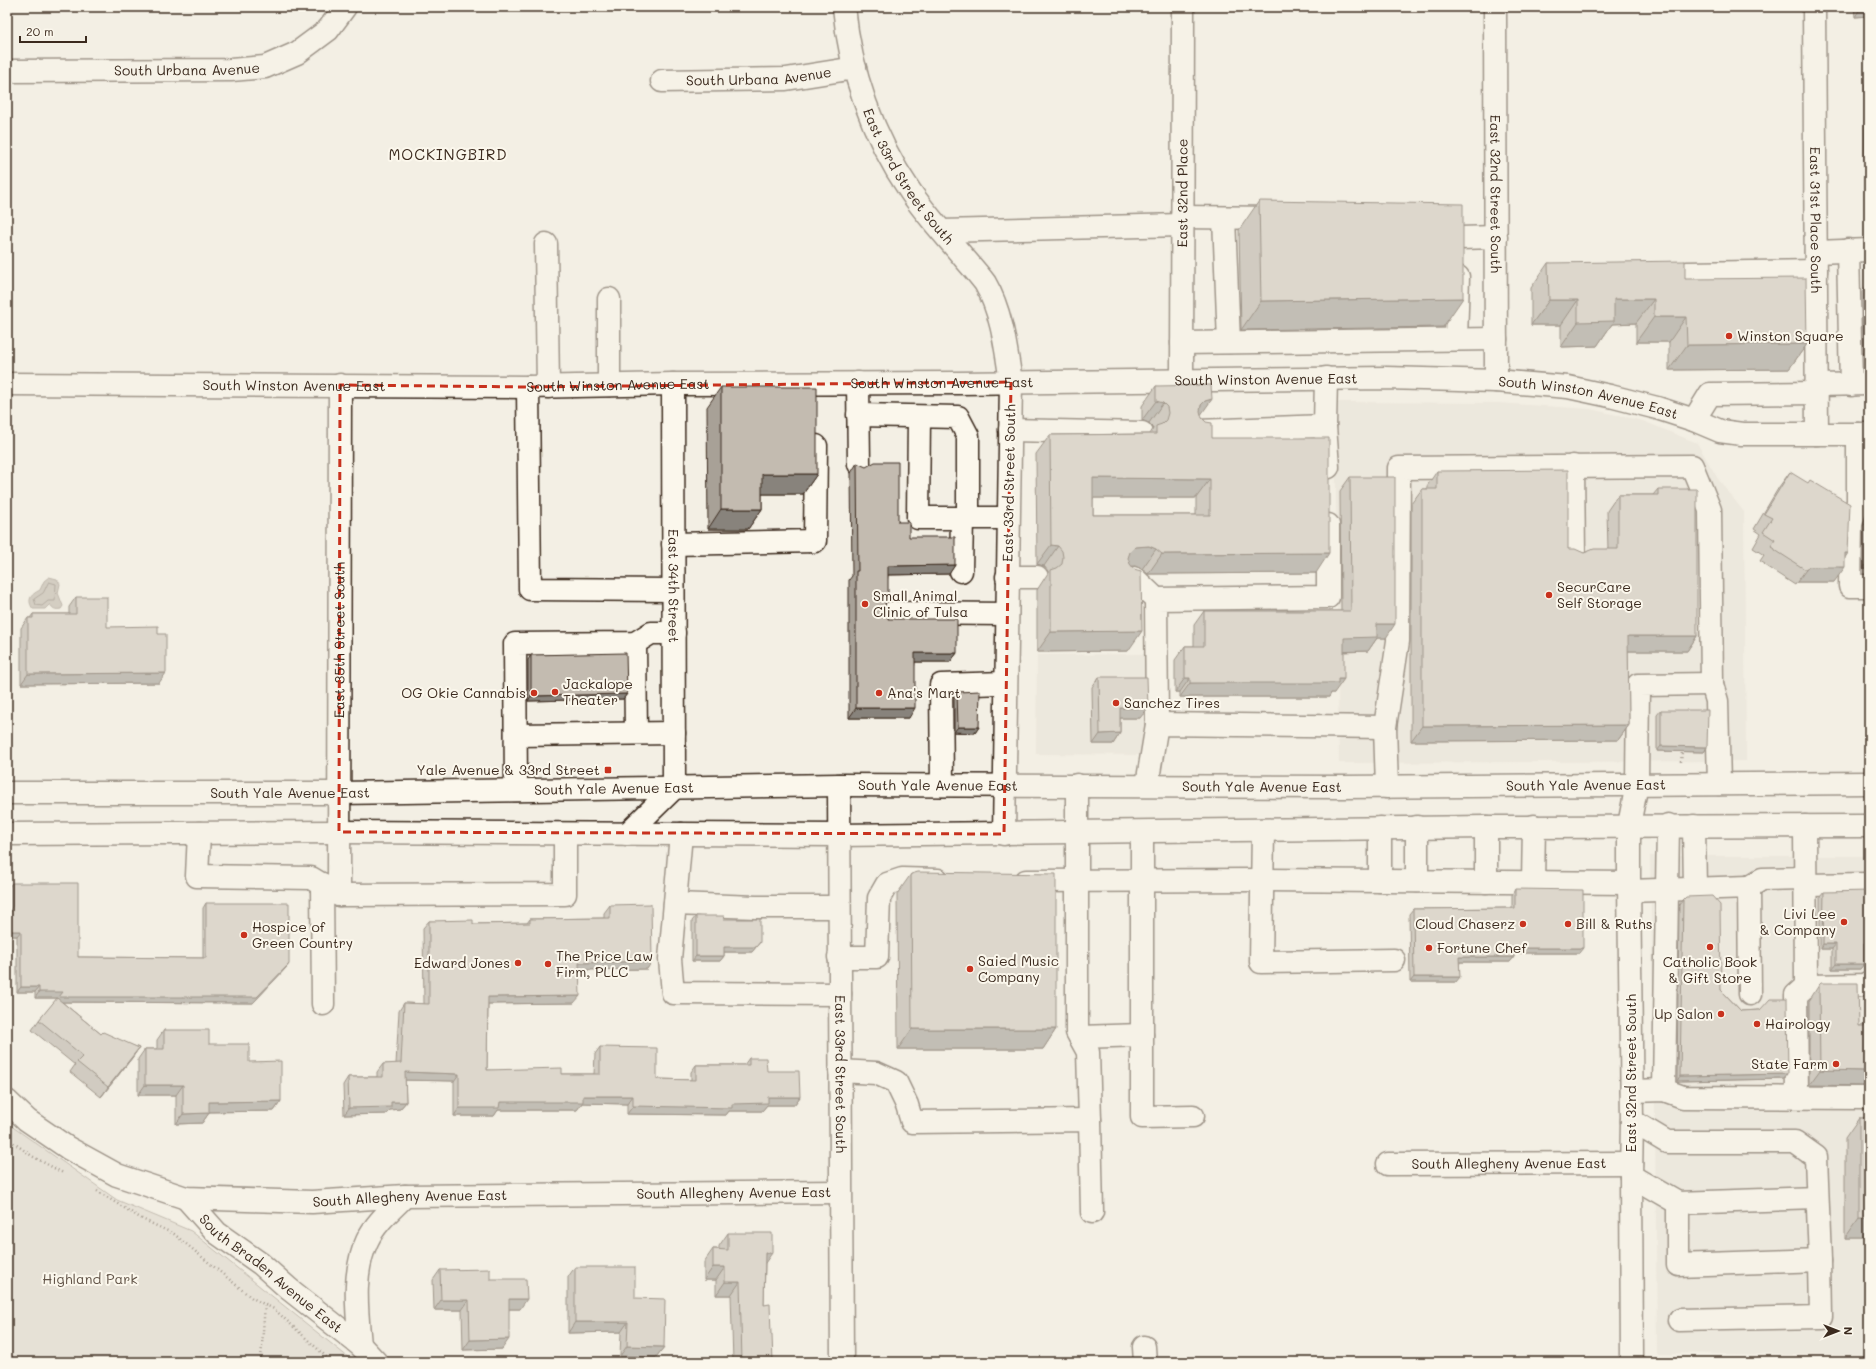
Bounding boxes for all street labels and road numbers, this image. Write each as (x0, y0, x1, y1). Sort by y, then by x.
street label: South Urbana Avenue (114, 57, 261, 80)
street label: South Urbana Avenue (686, 62, 833, 90)
street label: East 33rd Street South (859, 105, 959, 248)
street label: East 32nd Street South (1486, 115, 1506, 273)
street label: East 32nd Place (1172, 138, 1192, 248)
street label: East 31st Place South (1806, 147, 1826, 293)
street label: South Winston Avenue East (1174, 368, 1358, 389)
street label: South Winston Avenue East (1498, 371, 1681, 423)
street label: South Winston Avenue East (850, 372, 1034, 392)
street label: South Winston Avenue East (526, 374, 710, 396)
street label: South Winston Avenue East (202, 375, 386, 395)
street label: East 33rd Street South (998, 404, 1019, 562)
street label: East 34th Street (664, 529, 684, 643)
street label: East 35th Street South (329, 562, 349, 718)
street label: South Yale Avenue East (858, 775, 1018, 795)
street label: South Yale Avenue East (1506, 775, 1666, 795)
street label: South Yale Avenue East (1182, 776, 1342, 796)
street label: South Yale Avenue East (534, 777, 694, 799)
street label: South Yale Avenue East (210, 783, 370, 802)
street label: East 32nd Street South (1621, 994, 1640, 1152)
street label: East 33rd Street South (831, 995, 851, 1153)
street label: South Allegheny Avenue East (1412, 1153, 1606, 1173)
street label: South Allegheny Avenue East (636, 1182, 831, 1203)
street label: South Allegheny Avenue East (312, 1185, 507, 1211)
street label: South Braden Avenue East (195, 1210, 347, 1337)

